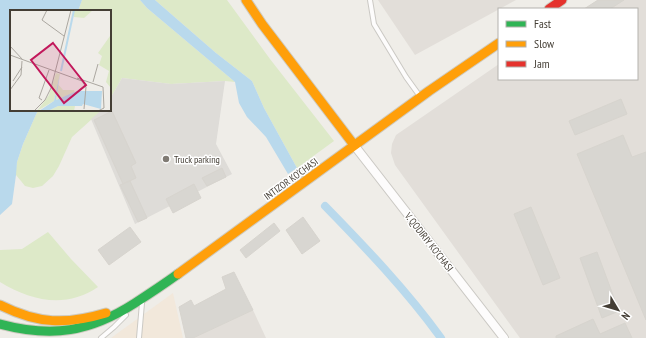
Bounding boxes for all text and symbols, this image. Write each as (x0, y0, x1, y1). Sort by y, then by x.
legend (498, 8, 638, 80)
inset map (10, 10, 111, 111)
text: Fast (534, 16, 552, 31)
text: Slow (534, 36, 555, 51)
text: Jam (533, 56, 550, 71)
place label: Truck parking (174, 153, 220, 166)
marker: Truck parking (161, 154, 171, 164)
street label: INTIZOR KO‘CHASI (261, 155, 321, 203)
street label: V. QODIRIY KO‘CHASI (401, 209, 456, 274)
north arrow (598, 290, 638, 330)
text: N (619, 310, 633, 323)

